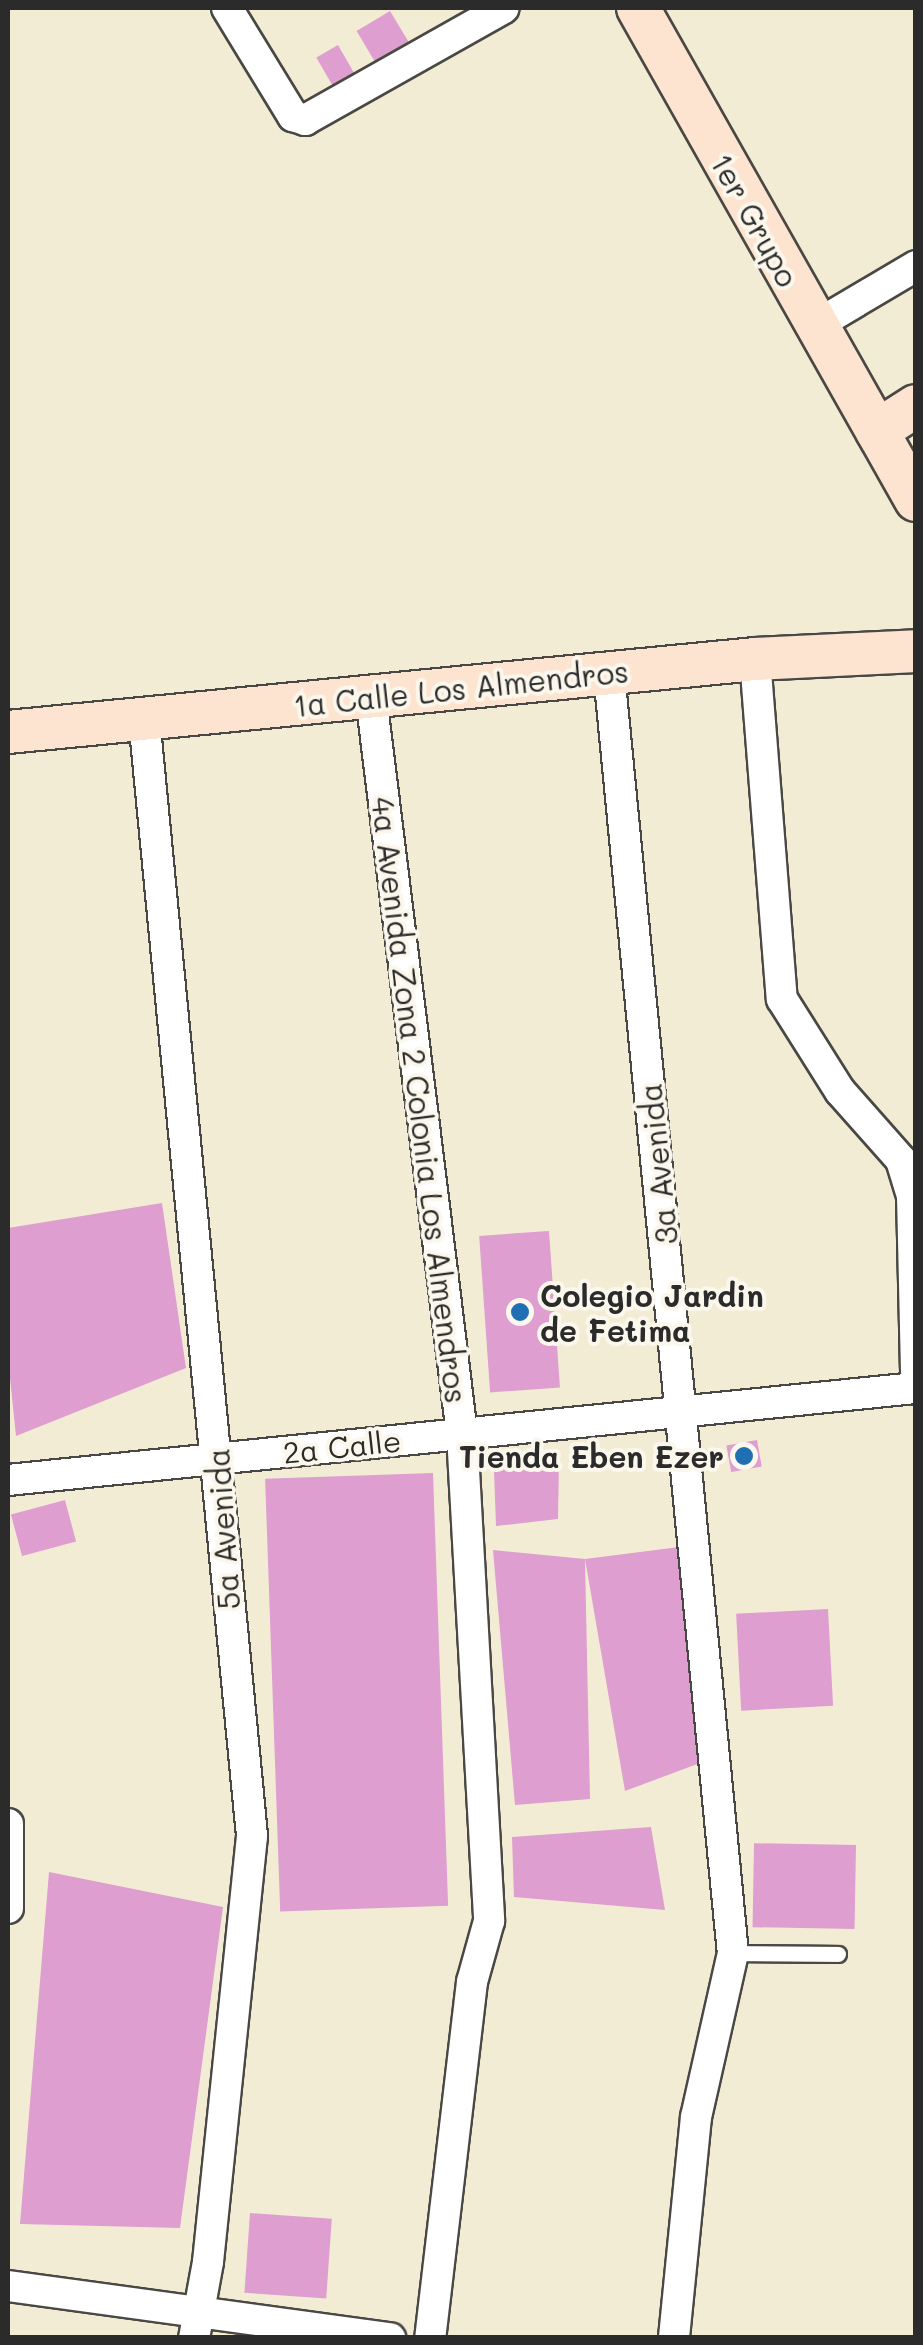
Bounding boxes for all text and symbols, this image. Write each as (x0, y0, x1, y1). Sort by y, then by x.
street label: 1er Grupo (704, 147, 806, 293)
street label: 1a Calle Los Almendros (292, 653, 630, 723)
street label: 4a Avenida Zona 2 Colonia Los Almendros (365, 795, 475, 1405)
street label: 3a Avenida (632, 1082, 684, 1246)
place label: Colegio Jardin de Fetima (540, 1277, 764, 1348)
marker: Colegio Jardin de Fetima (509, 1301, 531, 1323)
street label: 2a Calle (281, 1422, 403, 1470)
place label: Tienda Eben Ezer (459, 1438, 724, 1474)
marker: Tienda Eben Ezer (733, 1445, 755, 1467)
street label: 5a Avenida (199, 1447, 247, 1611)

